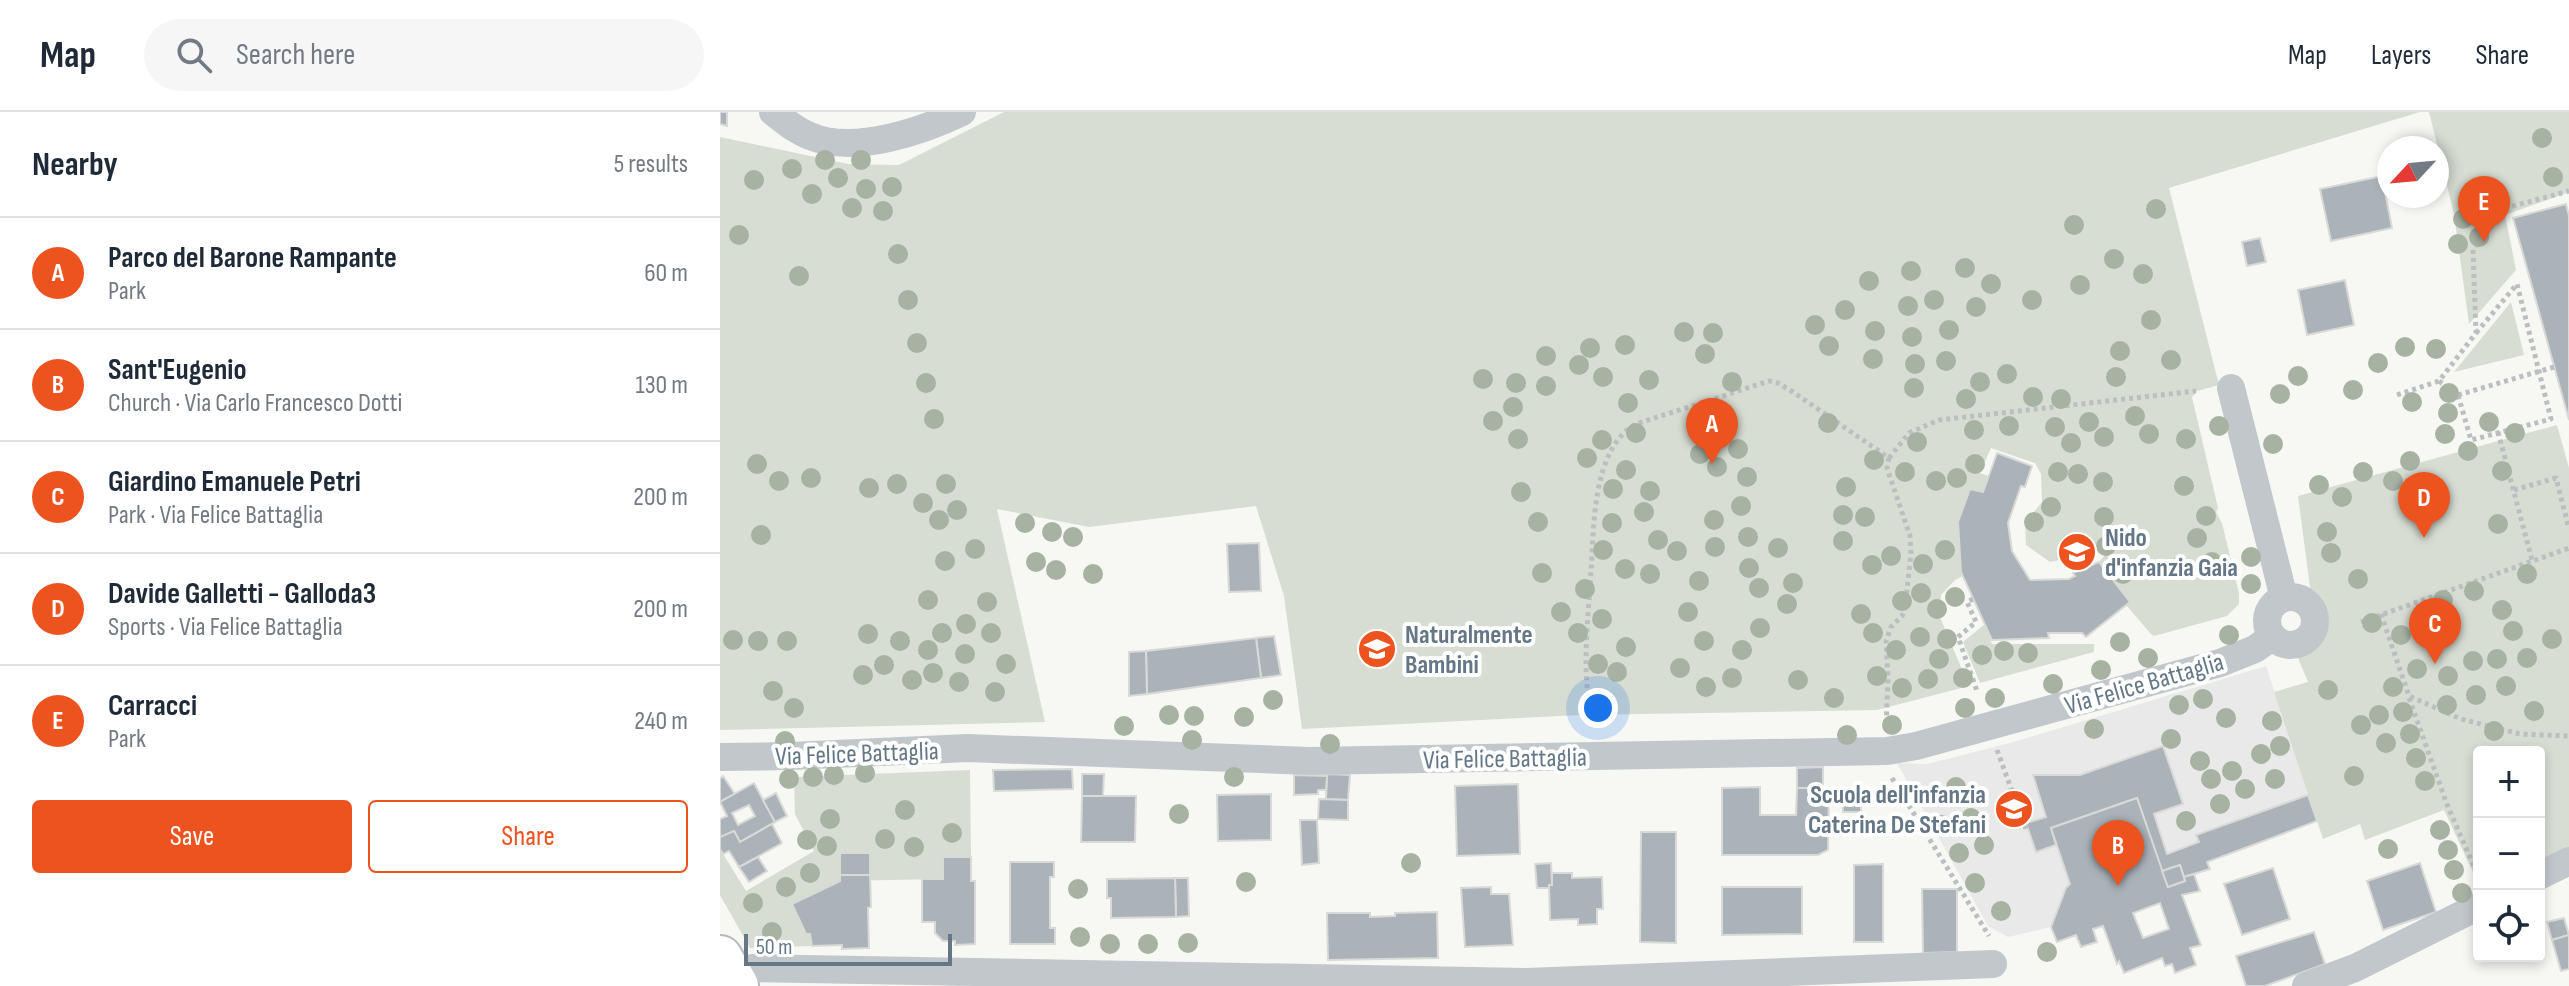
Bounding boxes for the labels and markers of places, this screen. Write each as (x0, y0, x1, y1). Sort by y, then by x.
pin: E (2458, 176, 2510, 242)
pin: A (1686, 398, 1738, 464)
pin: D (2398, 472, 2450, 538)
place label: Nido d'infanzia Gaia (2105, 523, 2238, 584)
school or university icon: Nido d'infanzia Gaia (2056, 531, 2098, 573)
pin: C (2409, 598, 2461, 664)
place label: Naturalmente Bambini (1405, 620, 1533, 681)
school or university icon: Naturalmente Bambini (1356, 628, 1398, 670)
place label: Scuola dell'infanzia Caterina De Stefani (1808, 780, 1986, 841)
school or university icon: Scuola dell'infanzia Caterina De Stefani (1993, 788, 2035, 830)
pin: B (2092, 820, 2144, 886)

